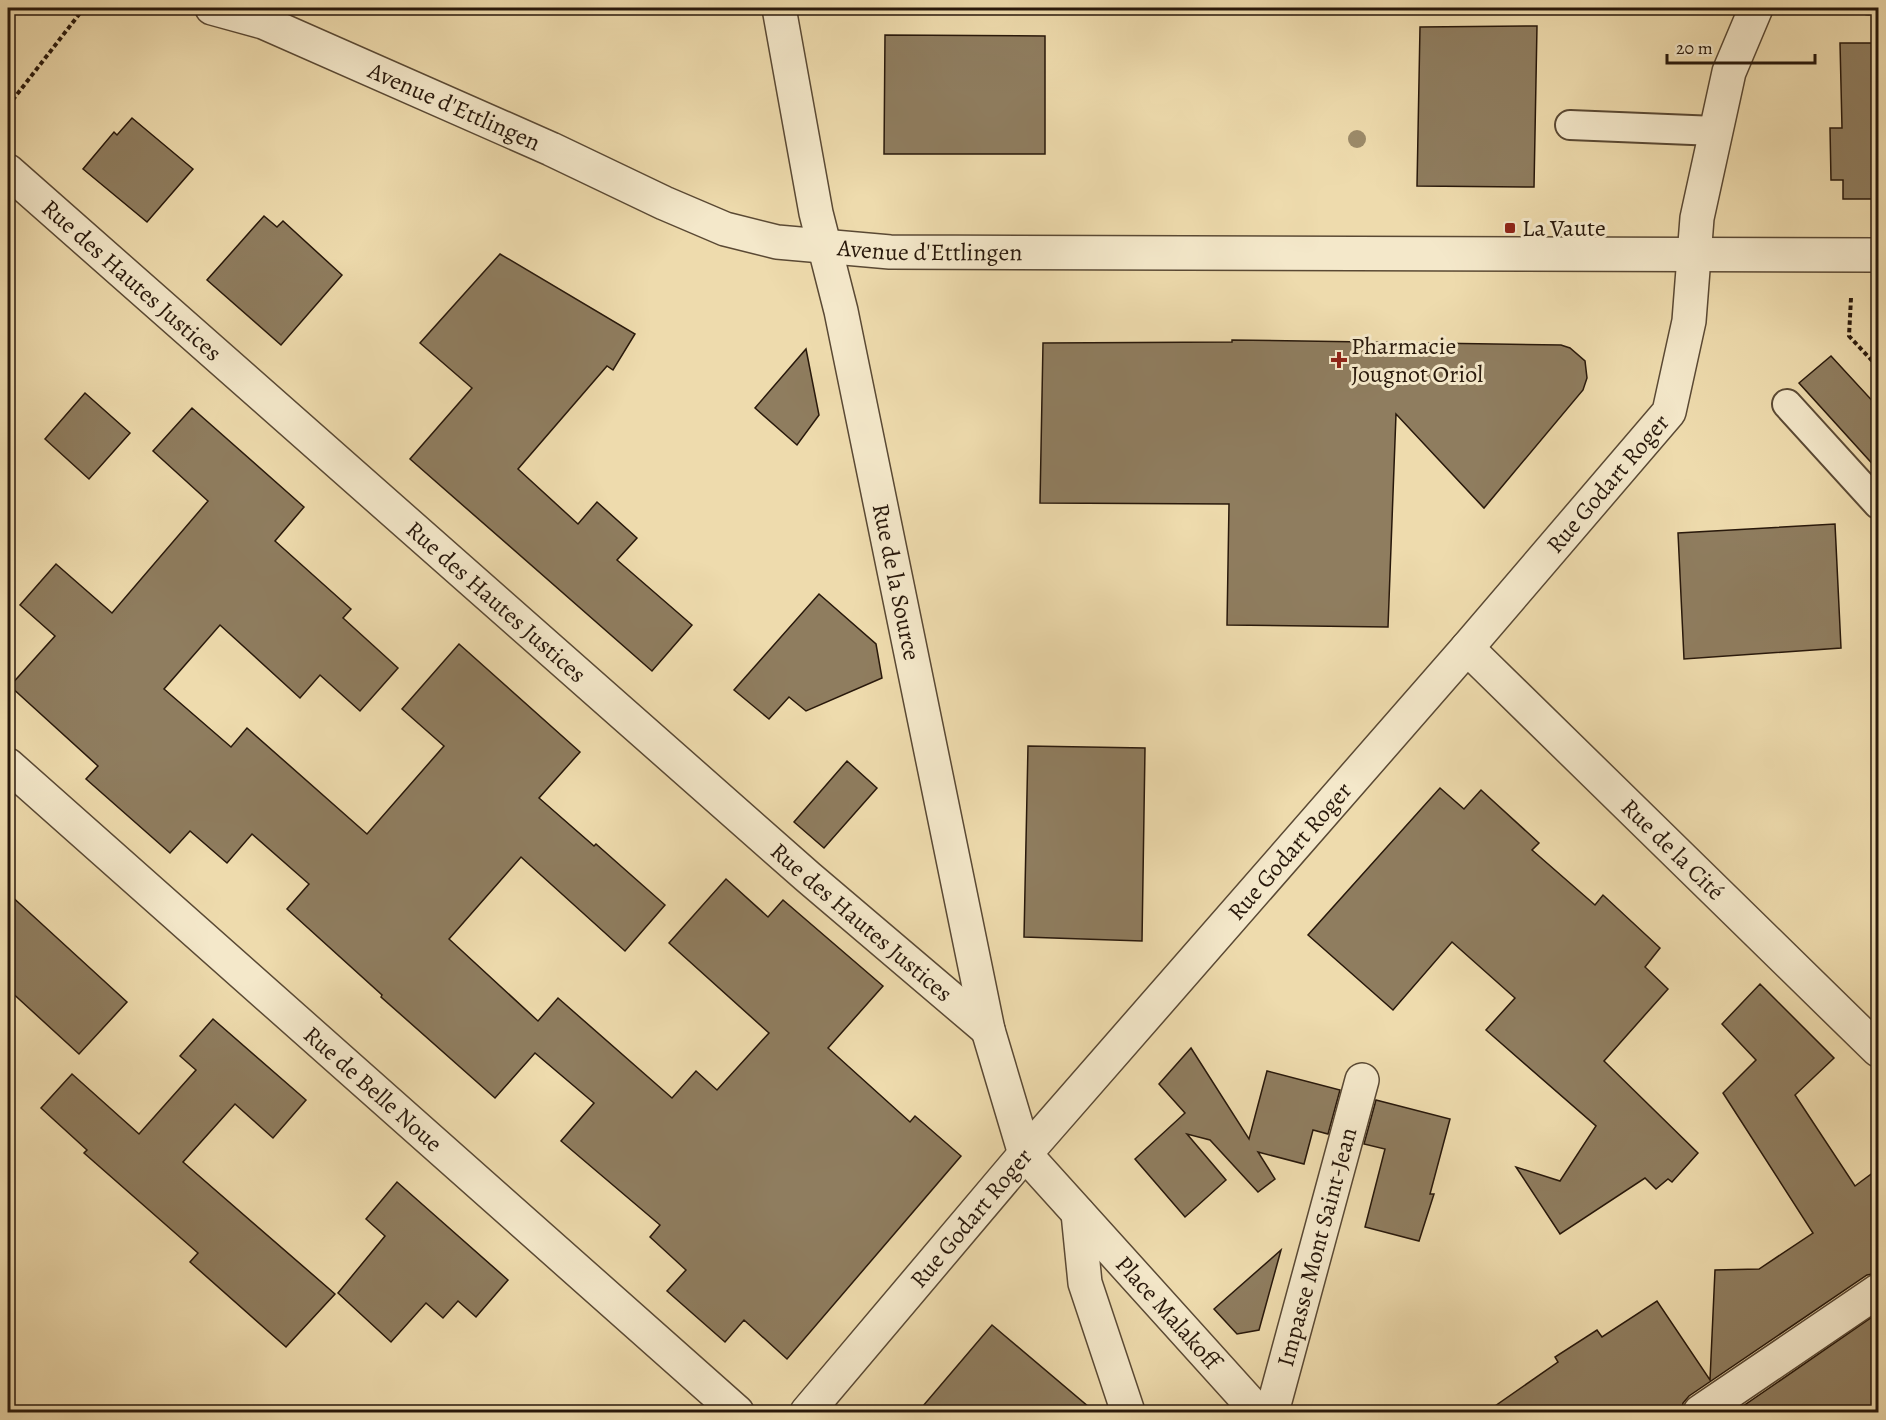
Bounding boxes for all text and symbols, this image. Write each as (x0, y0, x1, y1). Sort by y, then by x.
scale bar (1667, 27, 1816, 65)
text: 20 m (1676, 36, 1713, 60)
street label: Avenue d'Ettlingen (362, 54, 546, 158)
street label: Rue des Hautes Justices (35, 192, 229, 368)
place label: La Vaute (1522, 212, 1606, 244)
marker: La Vaute (1503, 221, 1517, 235)
street label: Avenue d'Ettlingen (835, 231, 1022, 268)
place label: Pharmacie Jougnot Oriol (1351, 330, 1483, 390)
marker: Pharmacie Jougnot Oriol (1332, 353, 1346, 367)
street label: Rue Godart Roger (1539, 407, 1676, 560)
street label: Rue de la Source (865, 501, 928, 663)
street label: Rue des Hautes Justices (399, 514, 593, 690)
street label: Rue Godart Roger (1220, 775, 1359, 927)
street label: Rue de la Cité (1614, 792, 1732, 907)
street label: Rue des Hautes Justices (764, 835, 959, 1009)
street label: Rue de Belle Noue (297, 1019, 449, 1159)
street label: Impasse Mont Saint-Jean (1269, 1124, 1364, 1370)
street label: Rue Godart Roger (903, 1141, 1039, 1295)
street label: Place Malakoff (1108, 1249, 1230, 1378)

